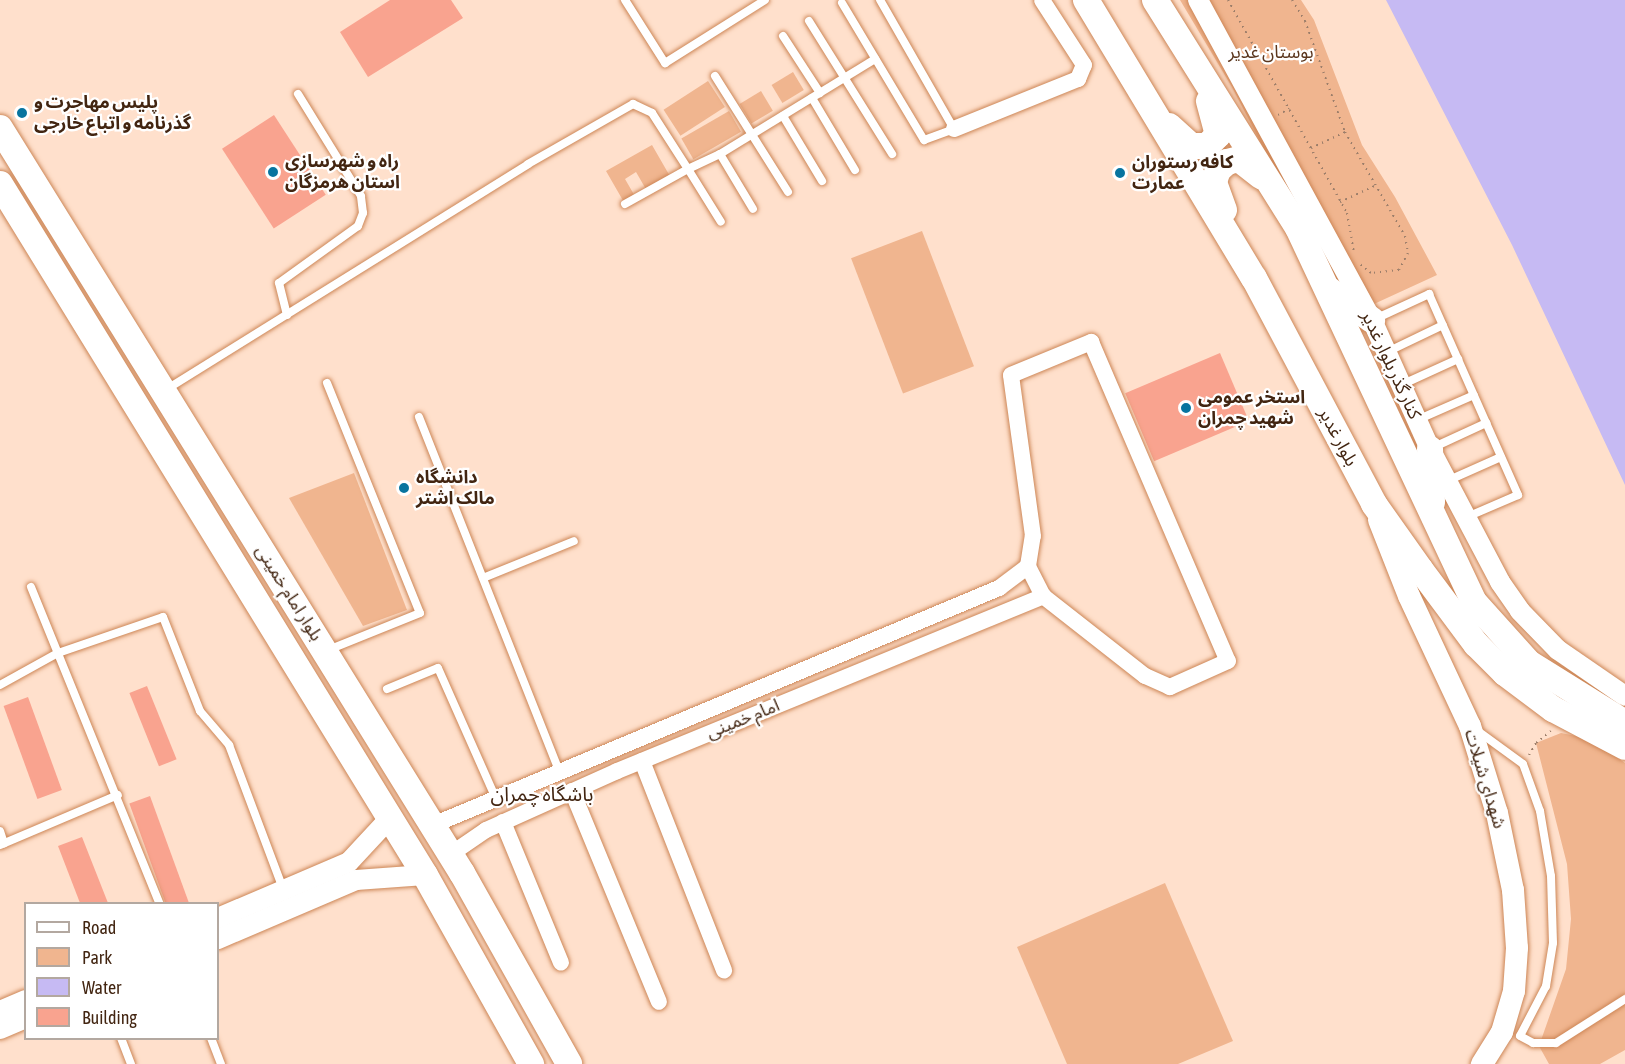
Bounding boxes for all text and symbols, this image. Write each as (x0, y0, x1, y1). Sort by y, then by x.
park label: بوستان غدیر (1228, 41, 1314, 63)
place label: پلیس مهاجرت و گذرنامه و اتباع خارجى (34, 92, 191, 134)
marker: پلیس مهاجرت و گذرنامه و اتباع خارجى (15, 106, 29, 120)
place label: راه و شهرسازی استان هرمزگان (285, 151, 400, 194)
place label: کافه رستوران عمارت (1132, 152, 1233, 195)
marker: راه و شهرسازی استان هرمزگان (266, 165, 280, 179)
marker: کافه رستوران عمارت (1113, 166, 1127, 180)
street label: کنار گذر بلوار غدیر (1356, 307, 1426, 423)
place label: استخر عمومی شهید چمران (1198, 387, 1305, 430)
marker: استخر عمومی شهید چمران (1179, 401, 1193, 415)
street label: بلوار غدیر (1314, 404, 1362, 470)
place label: دانشگاه مالک اشتر (416, 467, 495, 510)
marker: دانشگاه مالک اشتر (397, 481, 411, 495)
street label: بلوار امام خمینی (251, 541, 327, 645)
street label: امام خمینی (703, 695, 783, 743)
street label: شهدای شیلات (1460, 727, 1510, 831)
district label: باشگاه چمران (491, 781, 593, 805)
legend (24, 902, 219, 1040)
text: Road (82, 917, 116, 938)
text: Park (82, 947, 112, 968)
text: Water (82, 977, 121, 998)
text: Building (82, 1007, 137, 1028)

